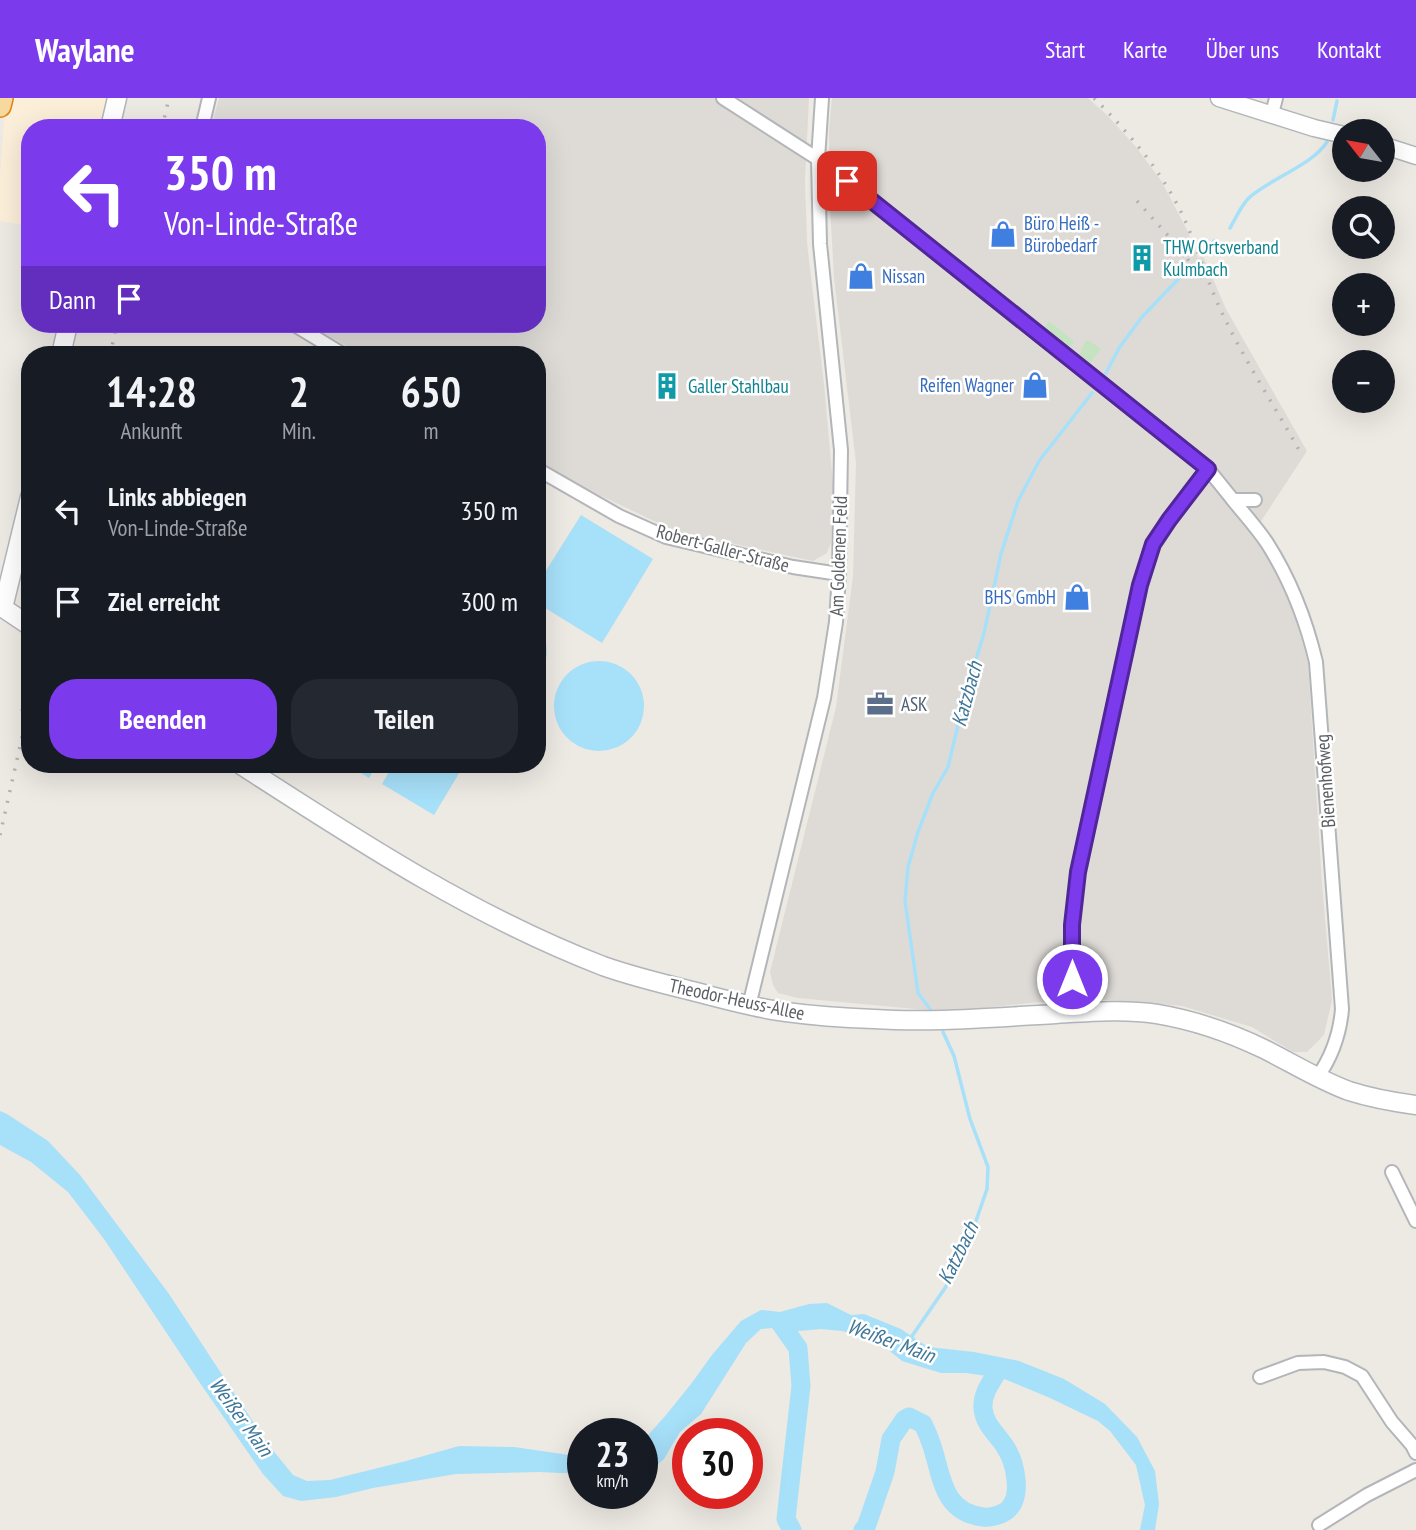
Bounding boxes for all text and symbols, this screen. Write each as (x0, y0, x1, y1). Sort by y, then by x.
text: Waylane (35, 28, 135, 71)
text: Start (1045, 34, 1085, 65)
text: Karte (1123, 34, 1168, 65)
text: Über uns (1206, 34, 1279, 65)
text: Kontakt (1317, 34, 1381, 65)
north arrow (1332, 119, 1395, 182)
map controls (1332, 119, 1395, 413)
text: 350 m (164, 140, 277, 204)
icon: left (49, 147, 140, 238)
pin (817, 151, 877, 211)
icon: arrive (828, 162, 866, 200)
button: search (1332, 196, 1395, 259)
text: Von-Linde-Straße (164, 202, 358, 244)
place label: Büro Heiß - Bürobedarf (1024, 211, 1099, 257)
shop icon: Büro Heiß - Bürobedarf (988, 219, 1018, 249)
place label: THW Ortsverband Kulmbach (1163, 235, 1279, 281)
building icon: THW Ortsverband Kulmbach (1127, 243, 1157, 273)
shop icon: Nissan (846, 261, 876, 291)
place label: Nissan (882, 264, 925, 288)
button: + (1332, 273, 1395, 336)
icon: arrive (110, 280, 148, 318)
text: Dann (49, 283, 96, 316)
button: − (1332, 350, 1395, 413)
text: 14:28 (106, 364, 197, 419)
text: 2 (289, 364, 309, 419)
text: 650 (401, 364, 461, 419)
shop icon: Reifen Wagner (1020, 370, 1050, 400)
building icon: Galler Stahlbau (652, 371, 682, 401)
place label: Reifen Wagner (920, 373, 1015, 397)
place label: Galler Stahlbau (688, 374, 789, 398)
text: Ankunft (120, 416, 182, 445)
text: Min. (282, 416, 316, 445)
text: m (423, 416, 438, 445)
text: Links abbiegen (108, 480, 247, 513)
icon: left (49, 492, 87, 530)
text: 350 m (460, 494, 518, 527)
street label: Am Goldenen Feld (824, 495, 852, 617)
text: Von-Linde-Straße (108, 513, 247, 542)
street label: Robert-Galler-Straße (654, 519, 792, 577)
shop icon: BHS GmbH (1062, 582, 1092, 612)
icon: arrive (49, 583, 87, 621)
text: Ziel erreicht (108, 585, 220, 618)
text: 300 m (460, 585, 518, 618)
place label: BHS GmbH (985, 585, 1056, 609)
water label: Katzbach (945, 657, 989, 729)
button: Beenden (49, 679, 277, 759)
button: Teilen (291, 679, 518, 759)
office icon: ASK (865, 689, 895, 719)
place label: ASK (901, 692, 928, 716)
street label: Bienenhofweg (1310, 733, 1340, 829)
position arrow (1035, 942, 1109, 1016)
street label: Theodor-Heuss-Allee (667, 973, 807, 1025)
water label: Katzbach (931, 1216, 985, 1288)
water label: Weißer Main (844, 1312, 940, 1369)
water label: Weißer Main (204, 1372, 280, 1463)
speed limit sign: 30 (672, 1418, 763, 1509)
text: 23 (596, 1431, 629, 1477)
text: km/h (597, 1469, 628, 1492)

